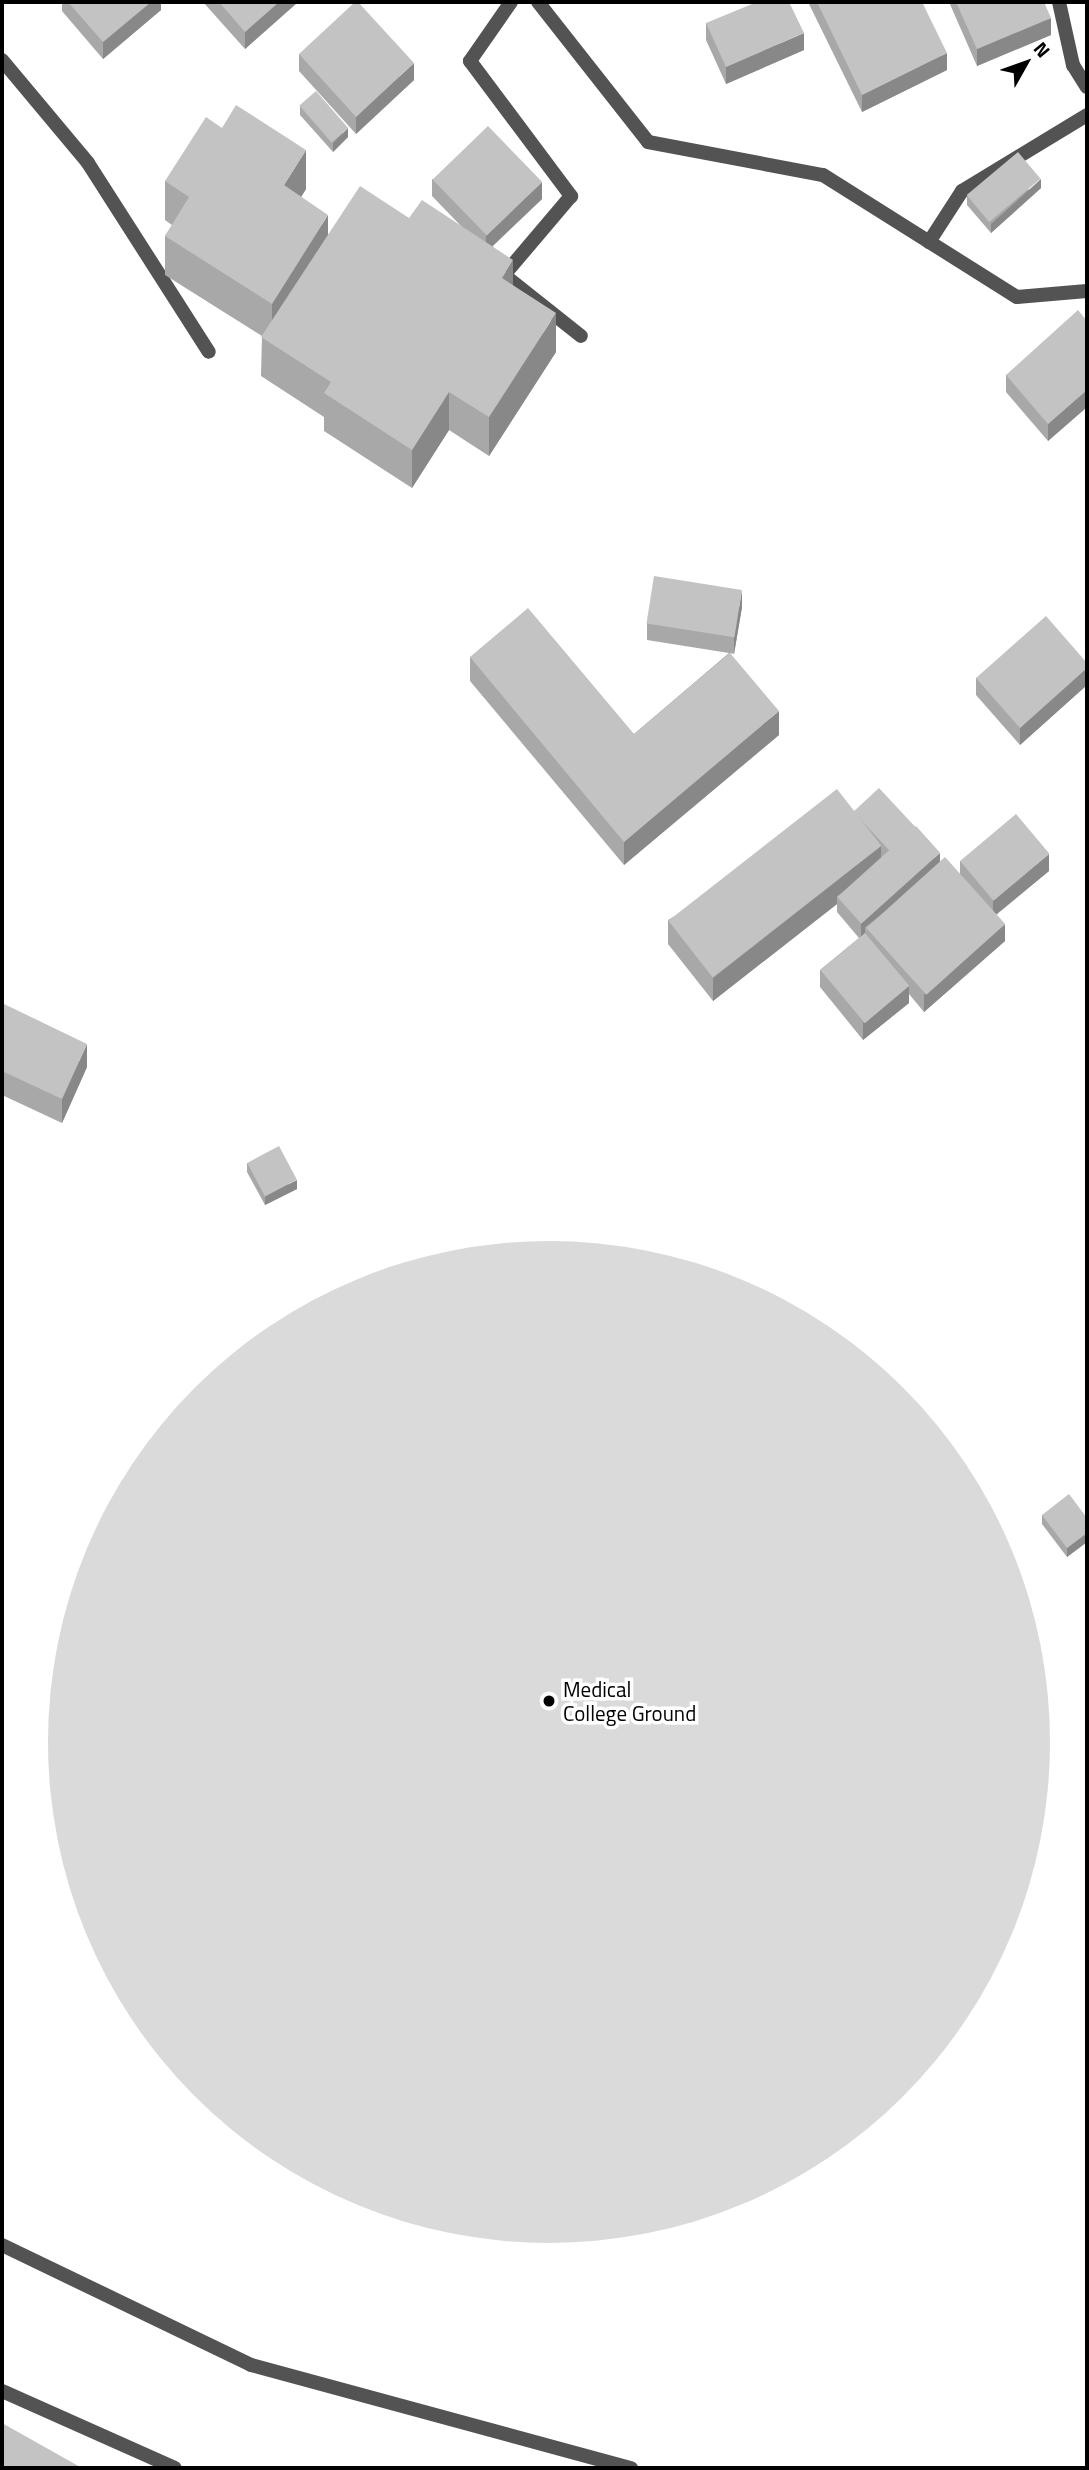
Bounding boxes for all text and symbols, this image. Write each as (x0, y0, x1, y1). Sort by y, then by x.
north arrow (991, 28, 1061, 98)
text: N (1027, 35, 1058, 64)
place label: Medical College Ground (563, 1676, 696, 1726)
marker: Medical College Ground (541, 1693, 557, 1709)

